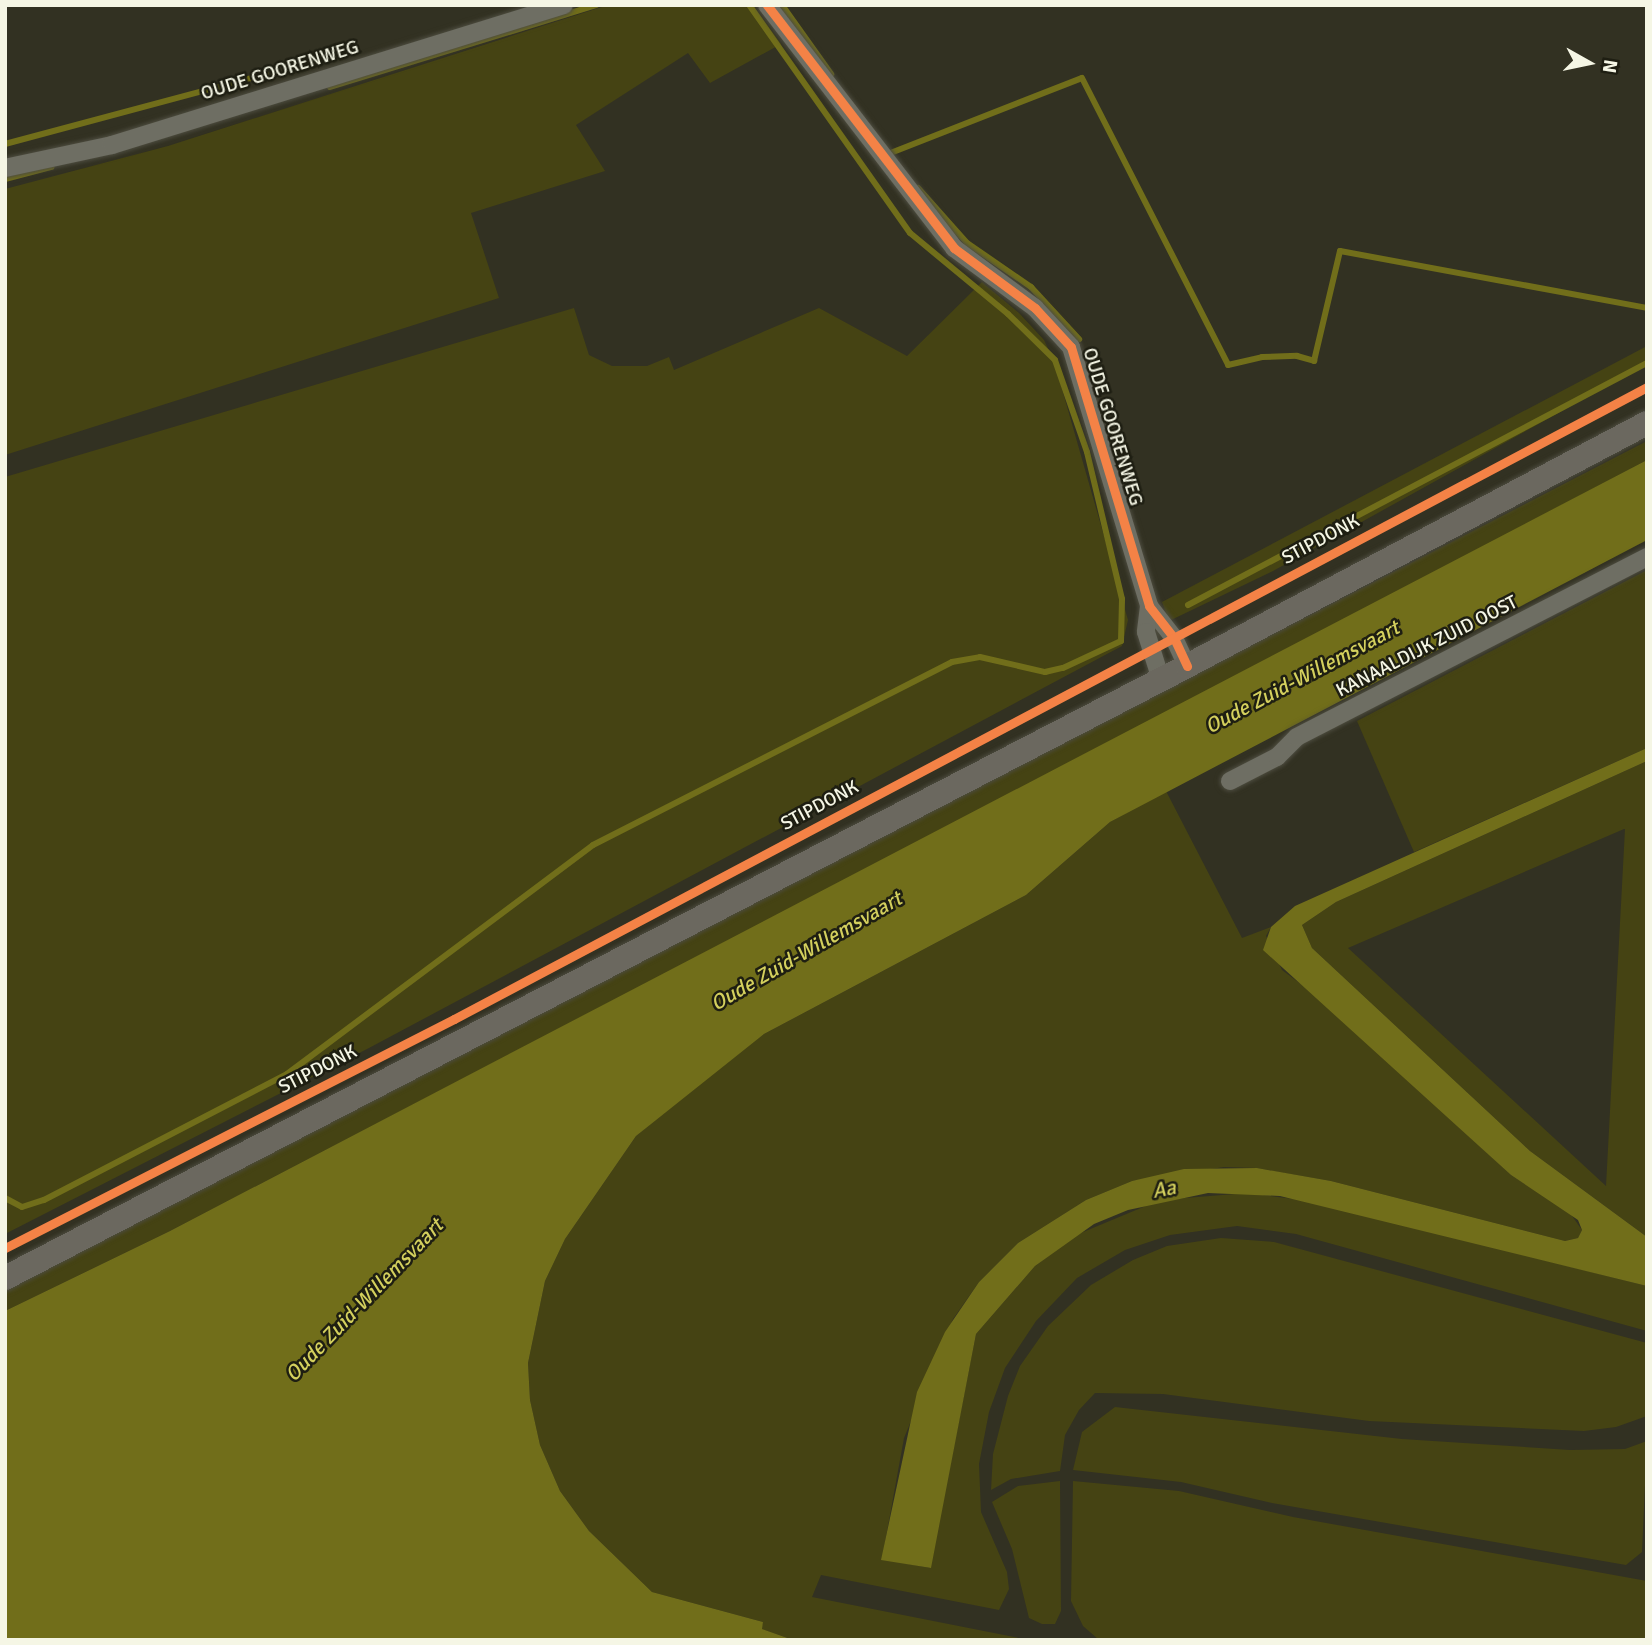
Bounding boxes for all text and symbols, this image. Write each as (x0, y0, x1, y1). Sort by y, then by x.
north arrow (1554, 28, 1624, 98)
street label: OUDE GOORENWEG (198, 36, 362, 106)
text: N (1597, 58, 1623, 75)
street label: OUDE GOORENWEG (1077, 345, 1147, 509)
street label: STIPDONK (1278, 510, 1364, 570)
street label: KANAALDIJK ZUID OOST (1332, 591, 1522, 703)
water label: Oude Zuid-Willemsvaart (1200, 615, 1404, 739)
street label: STIPDONK (777, 776, 863, 836)
water label: Oude Zuid-Willemsvaart (706, 886, 906, 1016)
street label: STIPDONK (275, 1041, 361, 1099)
water label: Aa (1150, 1174, 1178, 1204)
water label: Oude Zuid-Willemsvaart (280, 1213, 448, 1387)

